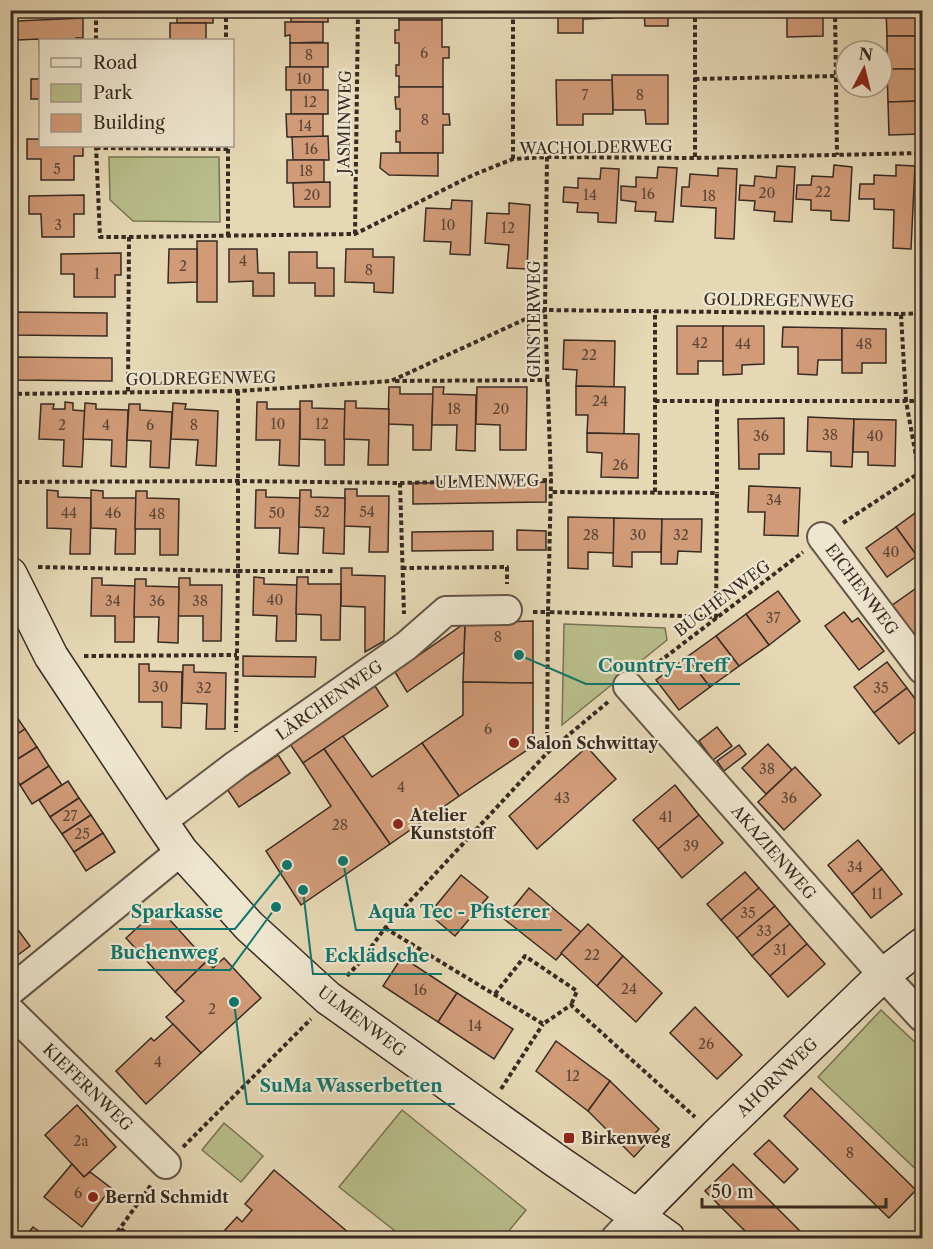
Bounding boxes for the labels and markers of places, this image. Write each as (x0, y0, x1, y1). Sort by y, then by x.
callout: Country-Treff (586, 648, 740, 684)
place label: Salon Schwittay (526, 733, 659, 753)
marker: Salon Schwittay (507, 736, 521, 750)
place label: Atelier Kunststoff (409, 805, 497, 843)
marker: Atelier Kunststoff (391, 817, 405, 831)
callout: Sparkasse (119, 893, 235, 929)
callout: Aqua Tec - Pfisterer (356, 894, 562, 930)
callout: Buchenweg (98, 934, 230, 970)
callout: Ecklädsche (313, 938, 442, 974)
callout: SuMa Wasserbetten (247, 1068, 455, 1104)
place label: Birkenweg (581, 1128, 671, 1148)
marker: Birkenweg (562, 1131, 576, 1145)
place label: Bernd Schmidt (105, 1187, 229, 1207)
marker: Bernd Schmidt (86, 1190, 100, 1204)

